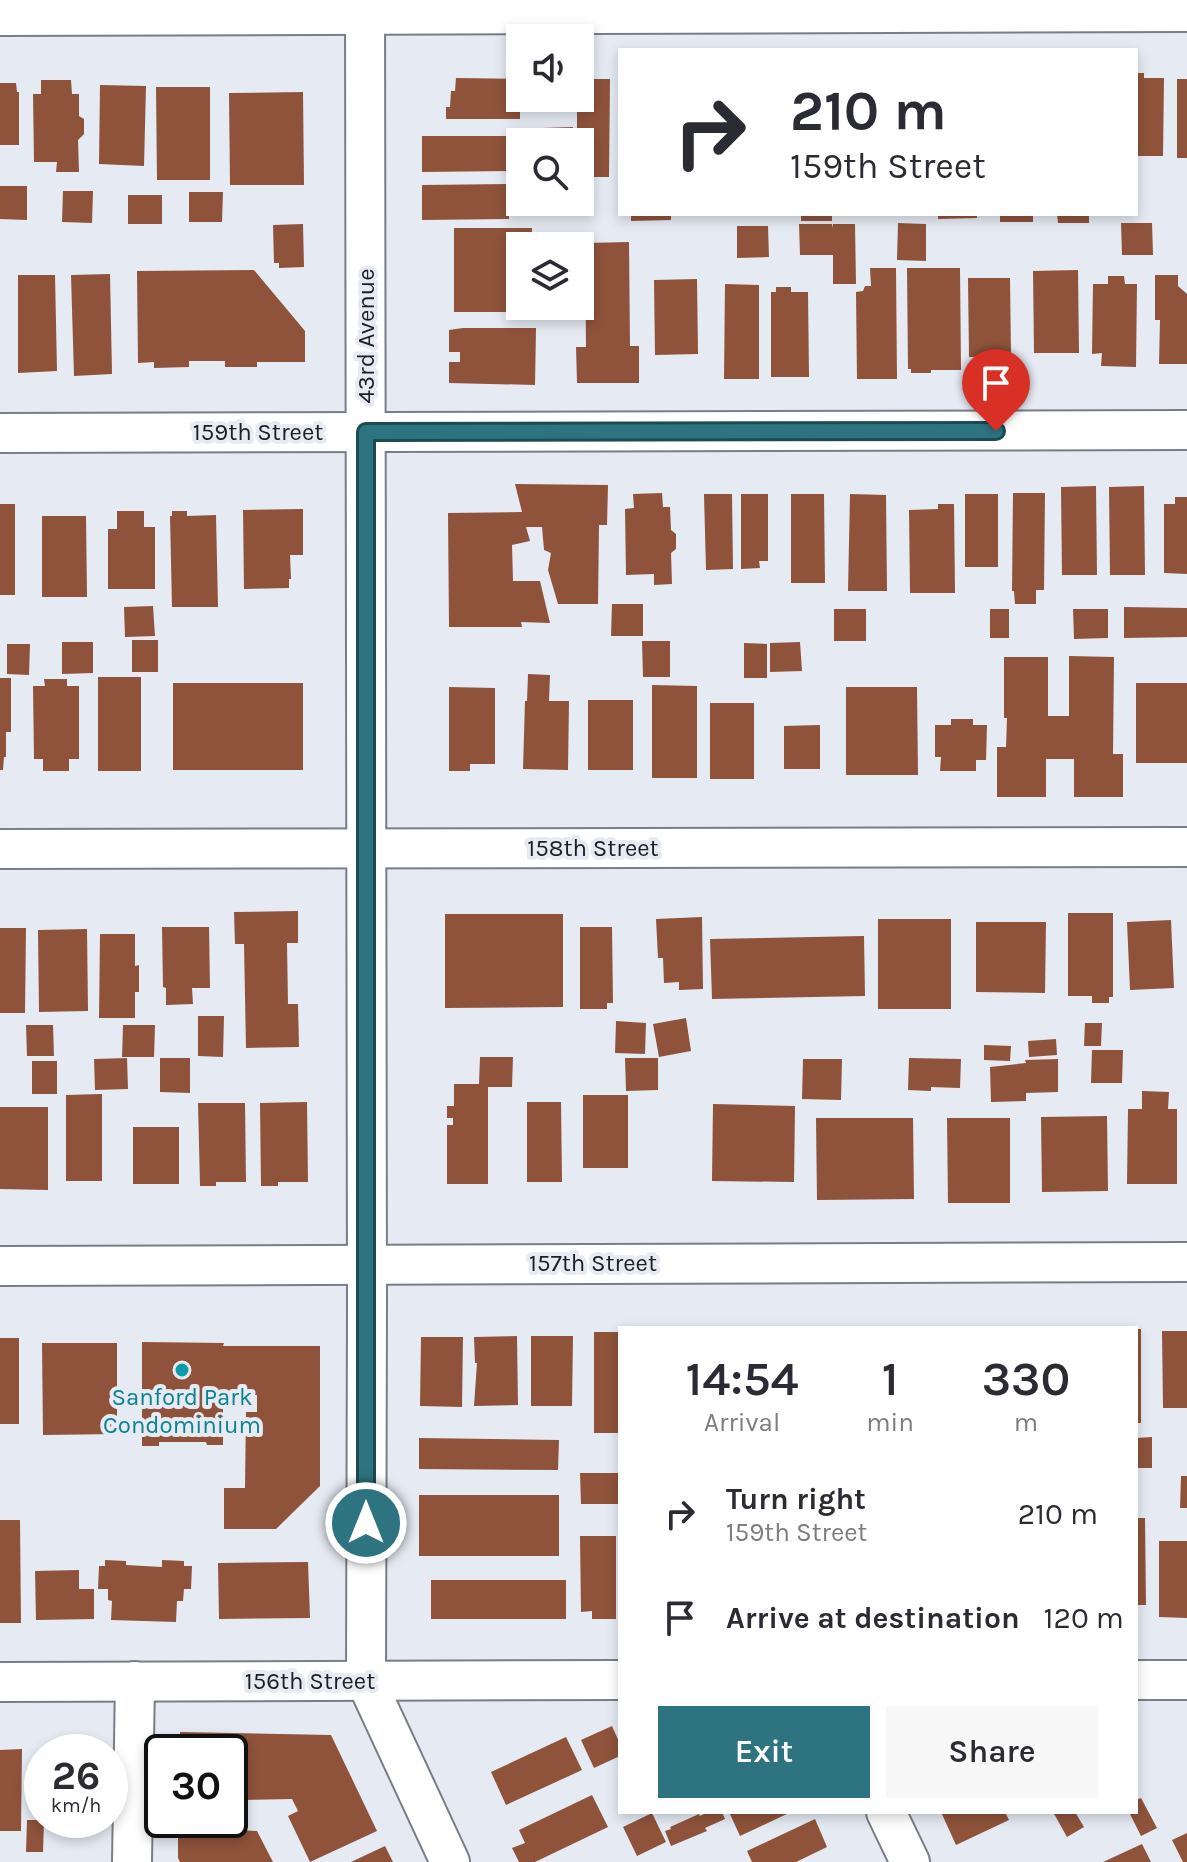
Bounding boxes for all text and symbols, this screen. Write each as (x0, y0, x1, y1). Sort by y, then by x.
map controls (506, 24, 594, 320)
button: sound (506, 24, 594, 112)
text: 210 m (790, 78, 947, 143)
icon: right (658, 80, 762, 184)
button: search (506, 128, 594, 216)
text: 159th Street (790, 145, 986, 187)
button: layers (506, 232, 594, 320)
street label: 43rd Avenue (352, 268, 380, 404)
pin (962, 349, 1030, 431)
icon: arrive (974, 361, 1018, 405)
street label: 159th Street (193, 418, 323, 446)
street label: 158th Street (527, 834, 659, 862)
street label: 157th Street (529, 1249, 657, 1277)
text: 14:54 (686, 1351, 799, 1407)
text: 1 (882, 1351, 899, 1407)
text: 330 (982, 1351, 1070, 1407)
marker: Sanford Park Condominium (173, 1361, 191, 1379)
place label: Sanford Park Condominium (103, 1383, 261, 1439)
text: Arrival (704, 1407, 780, 1438)
text: min (866, 1407, 914, 1438)
text: m (1014, 1407, 1038, 1438)
position arrow (324, 1481, 408, 1565)
text: Turn right (726, 1481, 866, 1517)
icon: right (658, 1492, 702, 1536)
text: 210 m (1018, 1496, 1098, 1532)
text: 159th Street (726, 1517, 867, 1548)
icon: arrive (658, 1596, 702, 1640)
text: Arrive at destination (726, 1600, 1020, 1636)
text: 120 m (1044, 1600, 1124, 1636)
street label: 156th Street (245, 1667, 375, 1695)
button: Exit (658, 1706, 870, 1798)
button: Share (886, 1706, 1098, 1798)
speed limit sign: 30 (144, 1734, 248, 1838)
text: 26 (52, 1752, 100, 1799)
text: km/h (51, 1794, 101, 1817)

